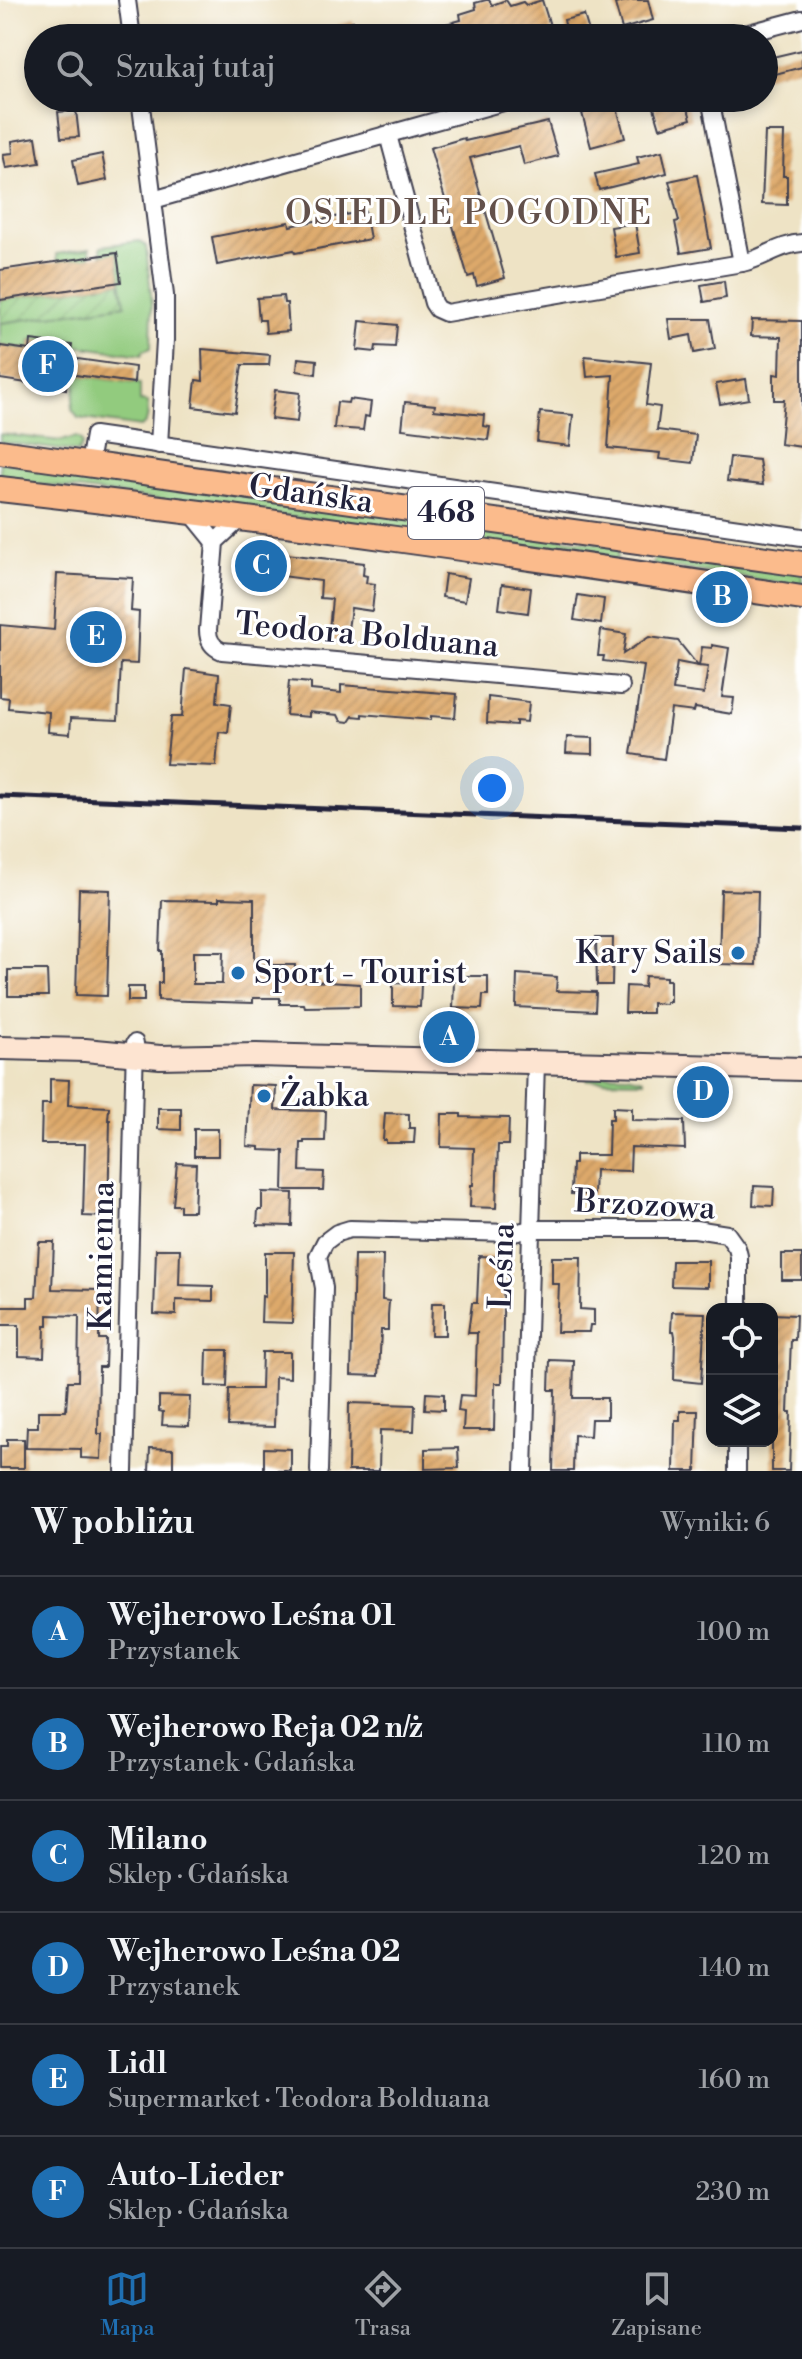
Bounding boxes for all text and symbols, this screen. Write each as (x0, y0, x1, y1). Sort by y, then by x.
search box (24, 24, 778, 112)
icon: search (52, 46, 96, 90)
text: Szukaj tutaj (116, 49, 276, 87)
district label: OSIEDLE POGODNE (285, 193, 653, 235)
pin: F (22, 336, 74, 396)
street label: Gdańska (246, 465, 376, 523)
road number: 468 (408, 487, 484, 539)
pin: C (235, 536, 287, 596)
pin: B (696, 567, 748, 627)
street label: Teodora Bolduana (234, 604, 501, 667)
pin: E (70, 607, 122, 667)
your location (472, 768, 512, 808)
place label: Kary Sails (575, 933, 722, 973)
marker: Kary Sails (729, 944, 747, 962)
place label: Sport - Tourist (254, 953, 467, 993)
marker: Sport - Tourist (229, 964, 247, 982)
pin: A (423, 1007, 475, 1067)
pin: D (677, 1062, 729, 1122)
place label: Żabka (280, 1075, 370, 1116)
marker: Żabka (255, 1087, 273, 1105)
street label: Kamienna (81, 1180, 123, 1331)
street label: Brzozowa (573, 1181, 717, 1229)
street label: Leśna (481, 1221, 524, 1310)
map controls (706, 1303, 778, 1447)
button: locate (706, 1303, 778, 1375)
button: layers (706, 1375, 778, 1447)
text: W pobliżu (32, 1502, 194, 1544)
text: Wyniki: 6 (661, 1507, 770, 1539)
text: Wejherowo Leśna 01 (108, 1597, 395, 1635)
text: A (49, 1616, 67, 1648)
text: 100 m (697, 1616, 770, 1648)
text: Przystanek (108, 1635, 239, 1667)
text: Wejherowo Reja 02 n/ż (108, 1709, 423, 1747)
text: B (48, 1728, 68, 1760)
text: 110 m (702, 1728, 770, 1760)
text: Przystanek · Gdańska (108, 1747, 355, 1779)
text: Milano (108, 1821, 208, 1859)
text: C (49, 1840, 67, 1872)
text: 120 m (698, 1840, 770, 1872)
text: Sklep · Gdańska (108, 1859, 289, 1891)
text: Wejherowo Leśna 02 (108, 1933, 400, 1971)
text: D (48, 1952, 68, 1984)
text: 140 m (699, 1952, 770, 1984)
text: Przystanek (108, 1971, 239, 2003)
text: Lidl (108, 2045, 167, 2083)
text: E (49, 2064, 67, 2096)
text: 160 m (699, 2064, 770, 2096)
text: Supermarket · Teodora Bolduana (108, 2083, 490, 2115)
text: Auto-Lieder (108, 2157, 285, 2195)
text: F (49, 2176, 67, 2208)
text: 230 m (695, 2176, 770, 2208)
text: Sklep · Gdańska (108, 2195, 289, 2227)
tab: Mapa (100, 2267, 155, 2342)
tab: Trasa (355, 2267, 411, 2342)
tab: Zapisane (611, 2267, 702, 2342)

